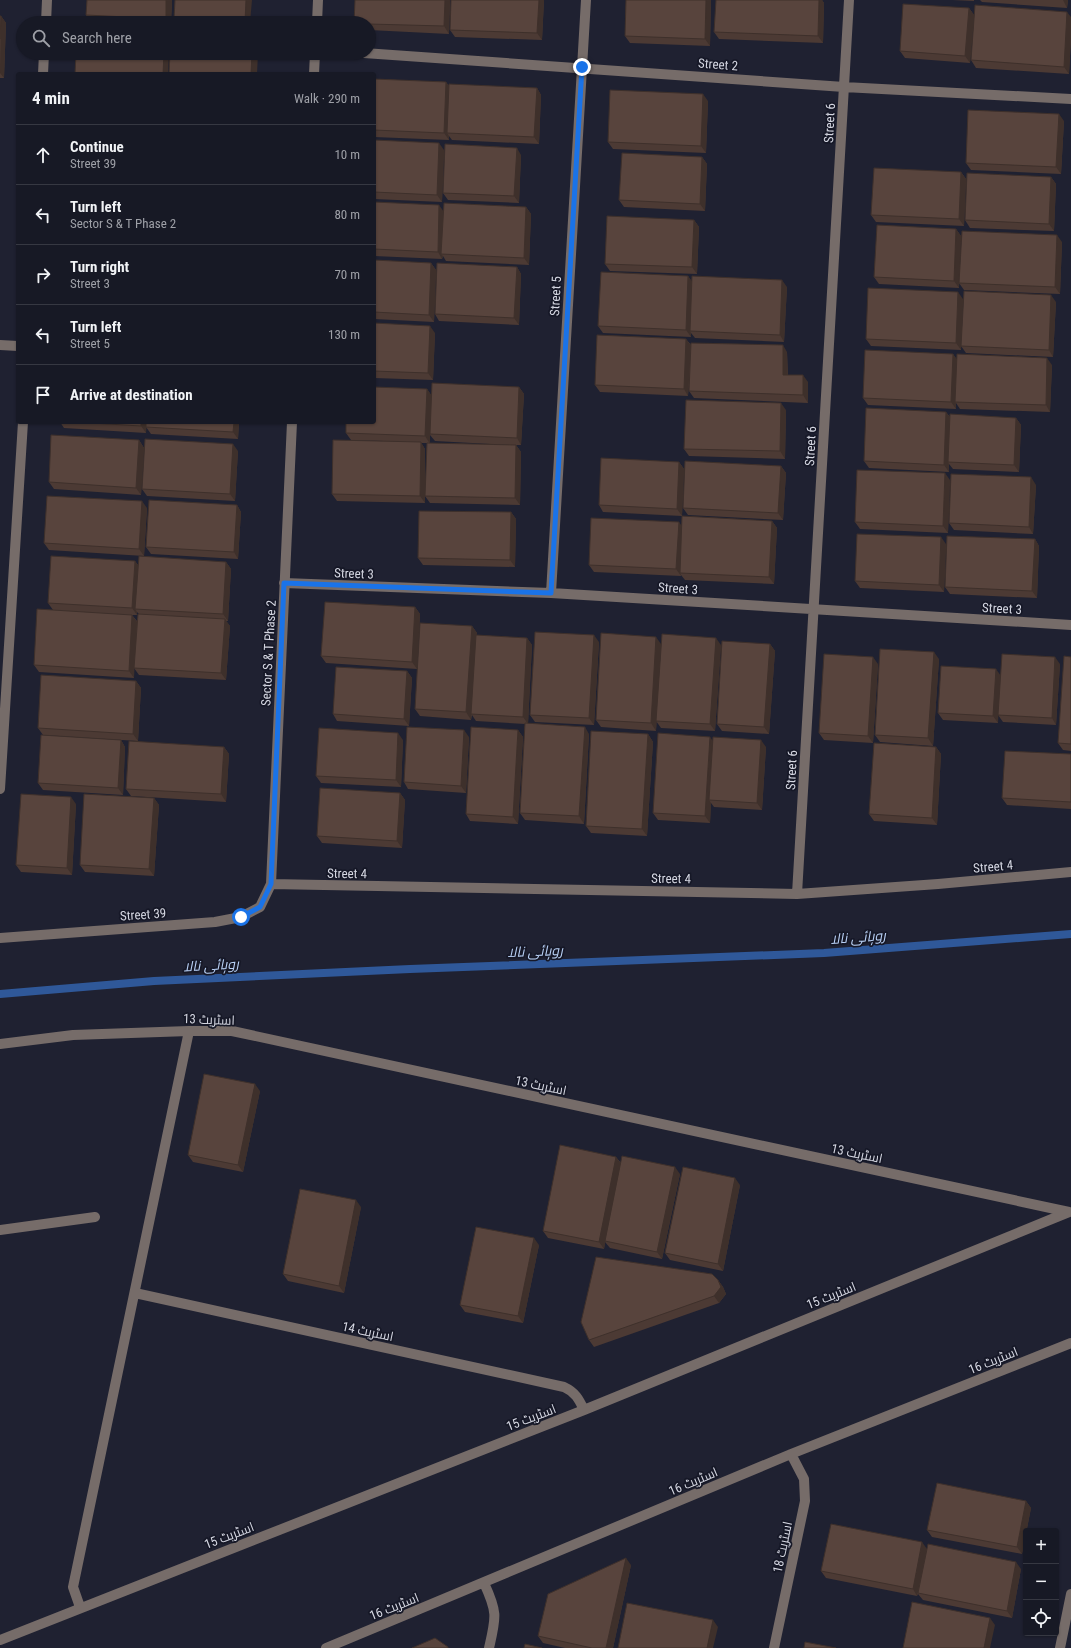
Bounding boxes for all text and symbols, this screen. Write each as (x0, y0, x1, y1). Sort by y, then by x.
search box (16, 16, 376, 60)
icon: search (30, 27, 52, 49)
text: Search here (62, 29, 132, 47)
street label: Street 2 (698, 56, 738, 73)
route end (573, 58, 591, 76)
text: 4 min (32, 88, 70, 108)
text: Walk · 290 m (294, 91, 360, 106)
street label: Street 6 (821, 103, 838, 143)
text: Continue (70, 138, 124, 156)
icon: ahead (32, 144, 54, 166)
text: 10 m (334, 147, 360, 162)
text: Street 39 (70, 156, 116, 171)
text: Turn left (70, 198, 121, 216)
icon: left (32, 204, 54, 226)
text: 80 m (334, 207, 360, 222)
text: Sector S & T Phase 2 (70, 216, 176, 231)
text: Turn right (70, 258, 129, 276)
icon: right (32, 264, 54, 286)
text: 70 m (334, 267, 360, 282)
text: Street 3 (70, 276, 110, 291)
street label: Street 5 (547, 276, 564, 316)
text: Turn left (70, 318, 121, 336)
icon: left (32, 324, 54, 346)
text: 130 m (328, 327, 360, 342)
text: Street 5 (70, 336, 110, 351)
icon: arrive (32, 384, 54, 406)
text: Arrive at destination (70, 386, 193, 404)
street label: Street 6 (802, 426, 819, 466)
street label: Street 3 (334, 565, 374, 582)
street label: Street 3 (658, 580, 698, 597)
street label: Sector S & T Phase 2 (258, 600, 279, 706)
street label: Street 3 (982, 600, 1022, 617)
street label: Street 6 (783, 750, 800, 790)
street label: Street 4 (973, 857, 1014, 876)
street label: Street 4 (327, 866, 368, 881)
street label: Street 4 (651, 871, 692, 886)
street label: Street 39 (119, 905, 167, 924)
route start (232, 908, 250, 926)
water label: روہائی نالا (830, 927, 888, 949)
water label: روہائی نالا (507, 942, 564, 962)
water label: روہائی نالا (183, 955, 240, 976)
street label: اسٹریٹ 13 (183, 1011, 235, 1028)
street label: اسٹریٹ 13 (514, 1073, 568, 1098)
street label: اسٹریٹ 13 (830, 1141, 884, 1166)
street label: اسٹریٹ 15 (804, 1279, 858, 1312)
street label: اسٹریٹ 14 (341, 1319, 395, 1344)
street label: اسٹریٹ 16 (966, 1344, 1020, 1377)
street label: اسٹریٹ 15 (504, 1401, 558, 1434)
street label: اسٹریٹ 16 (666, 1464, 720, 1499)
street label: اسٹریٹ 15 (202, 1519, 256, 1552)
street label: اسٹریٹ 18 (770, 1520, 795, 1574)
map controls (1023, 1528, 1059, 1636)
button: + (1023, 1528, 1059, 1564)
button: − (1023, 1564, 1059, 1600)
street label: اسٹریٹ 16 (367, 1590, 421, 1623)
button: locate (1023, 1600, 1059, 1636)

